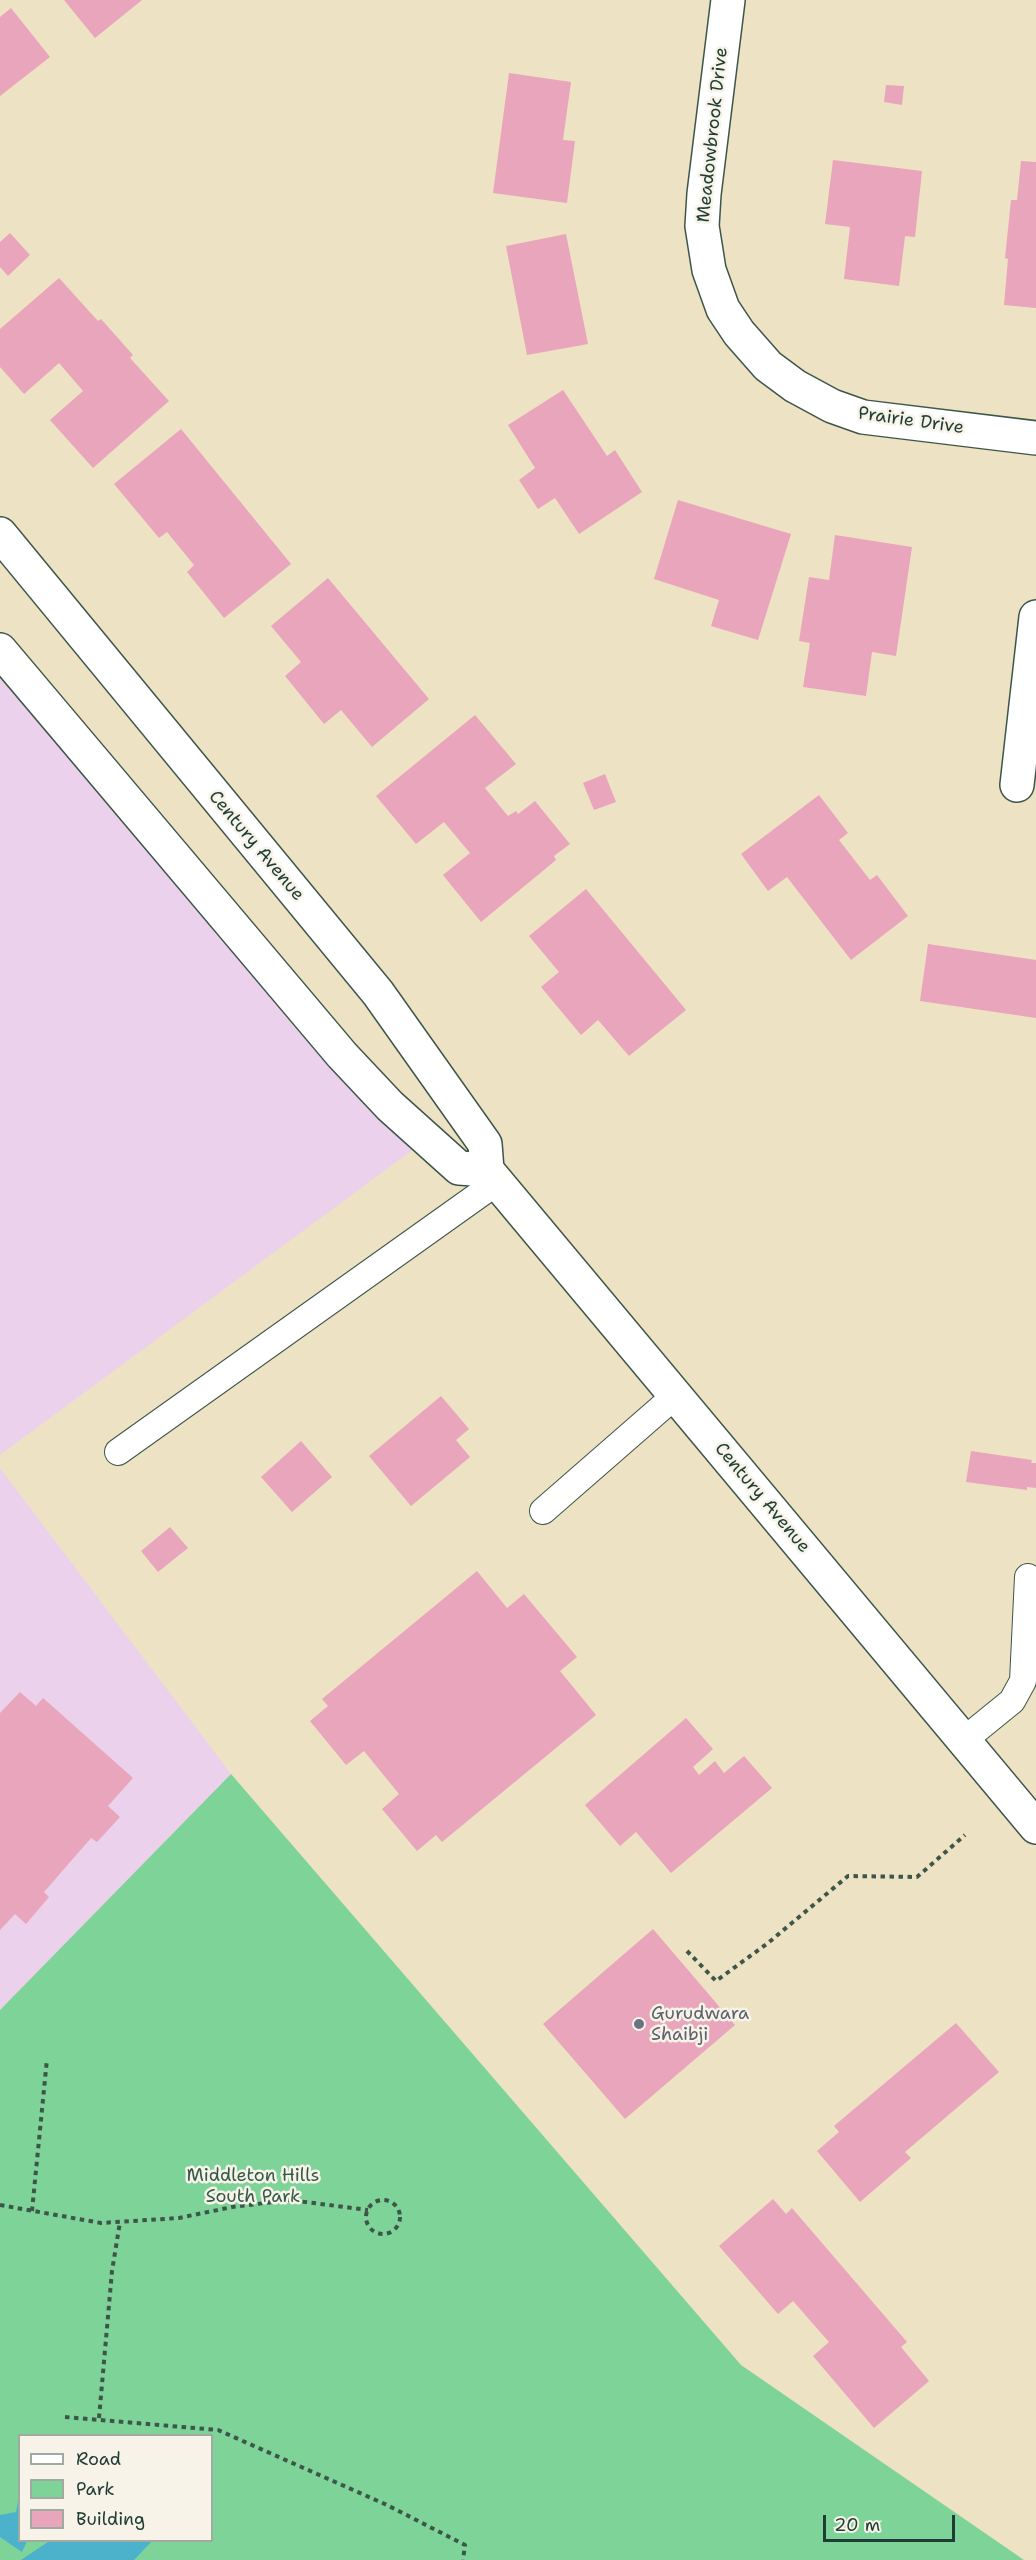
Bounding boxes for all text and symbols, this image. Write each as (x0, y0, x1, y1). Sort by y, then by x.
street label: Meadowbrook Drive (693, 46, 733, 224)
street label: Prairie Drive (857, 403, 965, 439)
street label: Century Avenue (204, 786, 308, 906)
street label: Century Avenue (710, 1438, 814, 1558)
place label: Gurudwara Shaibji (651, 2003, 749, 2046)
marker: Gurudwara Shaibji (632, 2017, 646, 2031)
park label: Middleton Hills South Park (187, 2165, 319, 2208)
legend (18, 2434, 213, 2542)
text: Road (76, 2447, 121, 2471)
text: Park (76, 2477, 115, 2501)
scale bar (826, 2503, 958, 2541)
text: Building (76, 2507, 145, 2531)
text: 20 m (834, 2513, 880, 2537)

